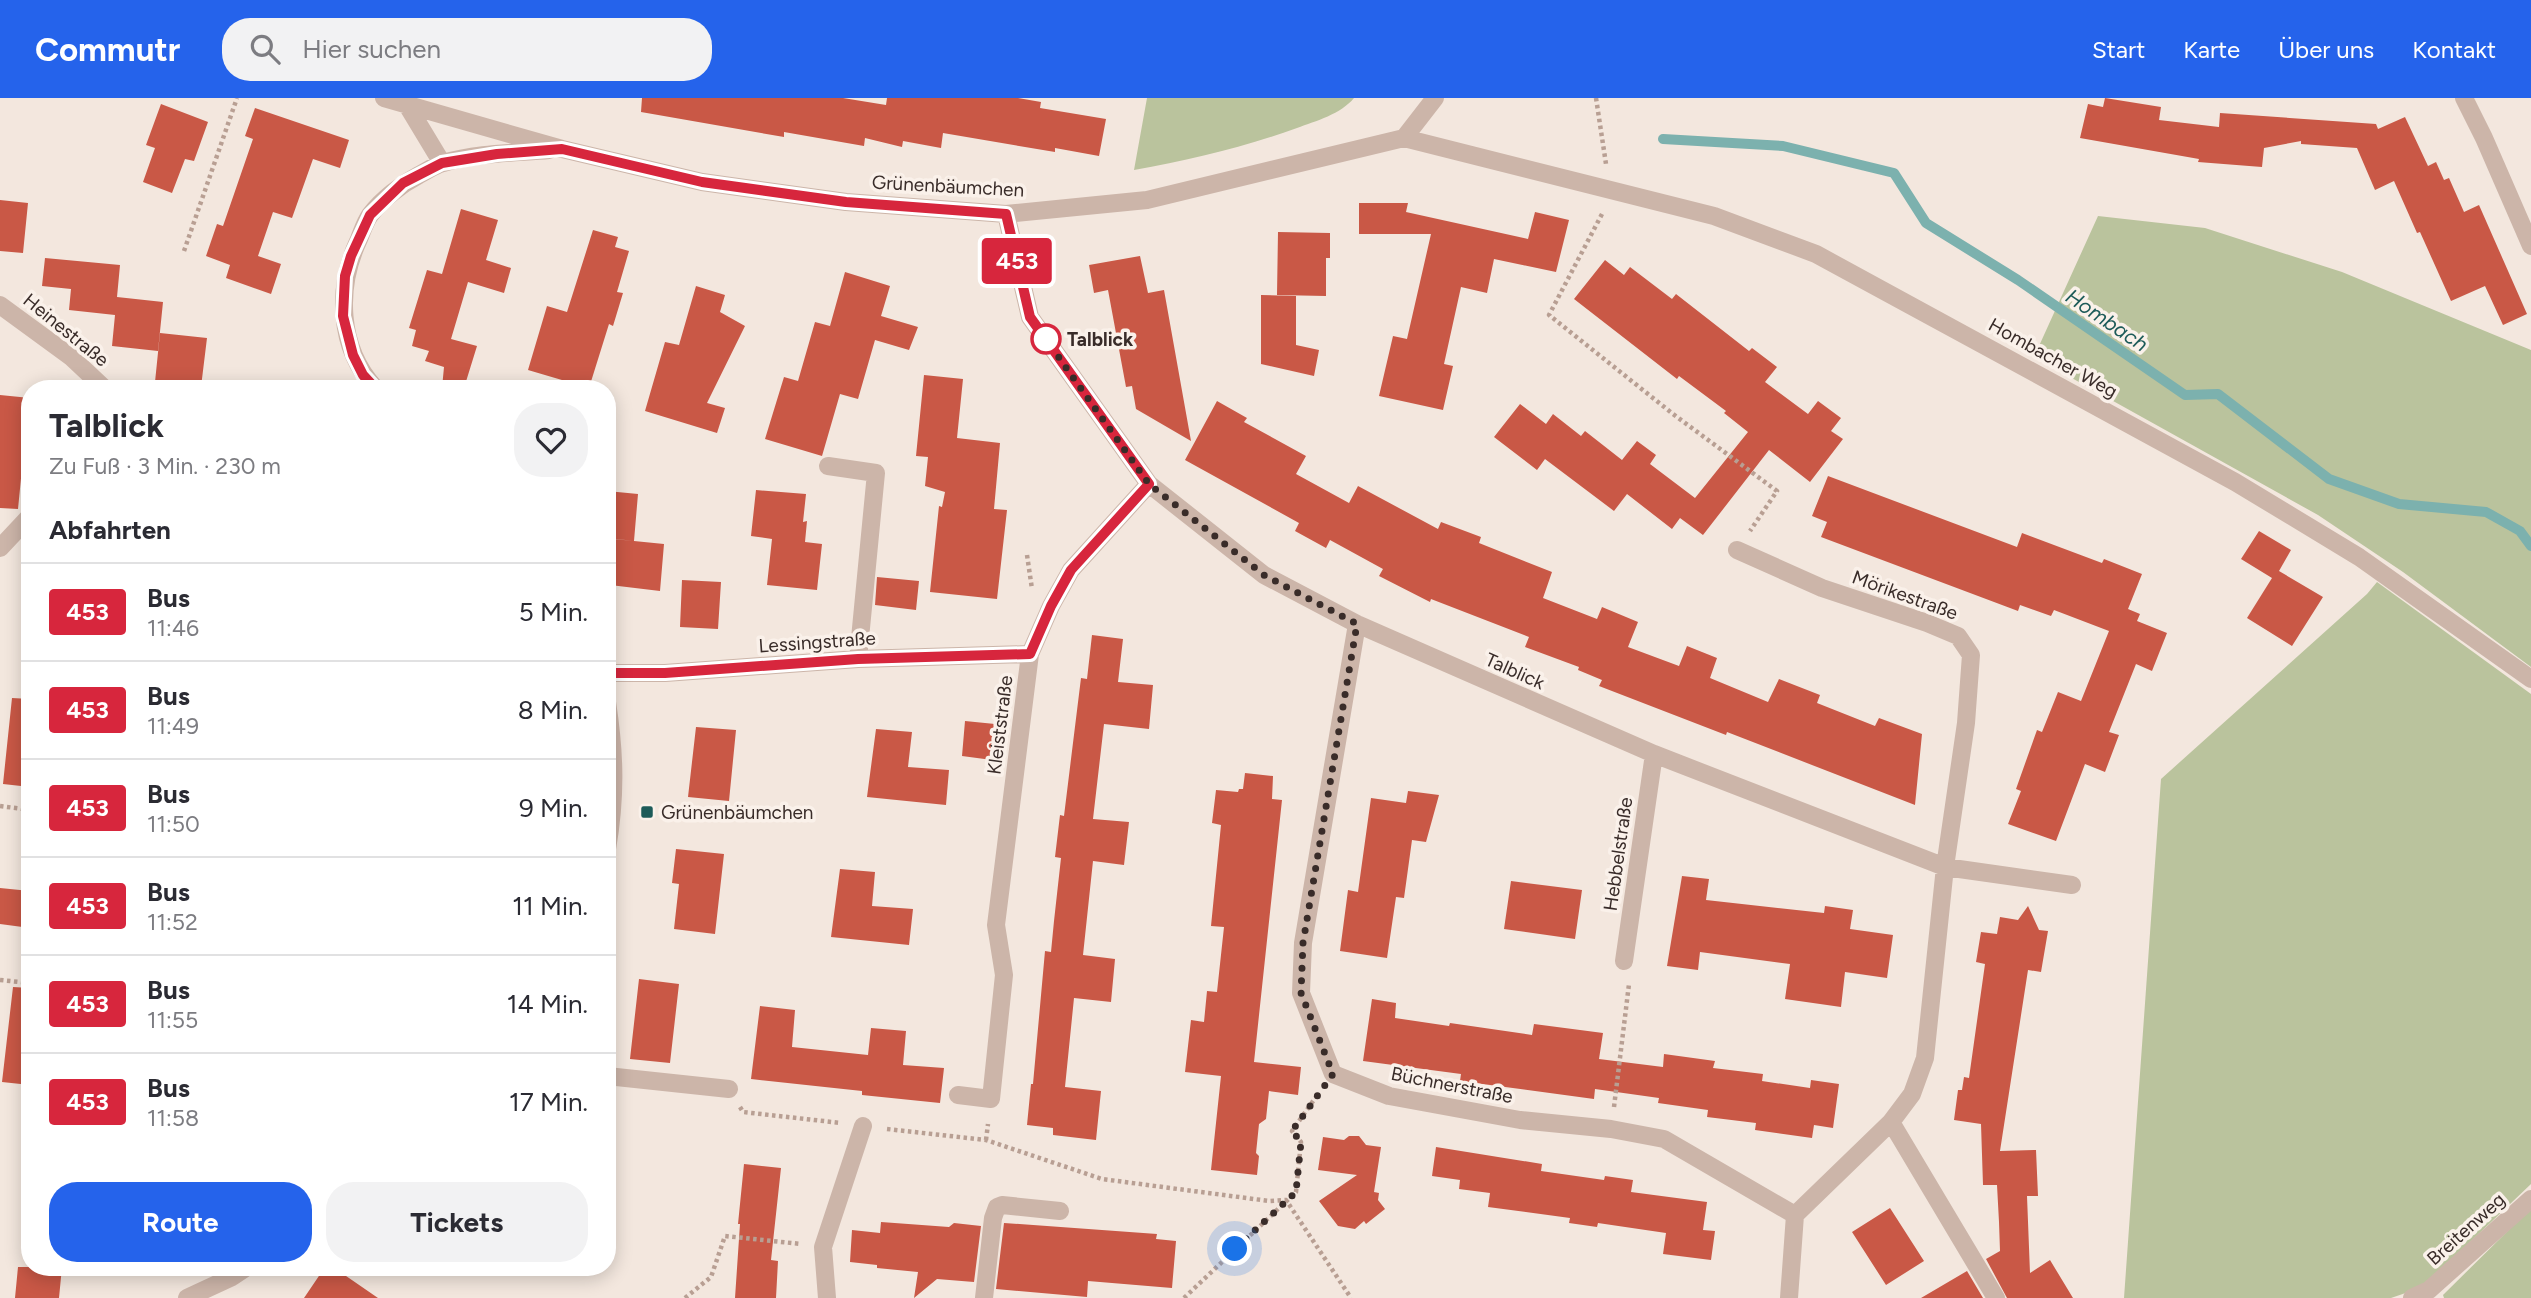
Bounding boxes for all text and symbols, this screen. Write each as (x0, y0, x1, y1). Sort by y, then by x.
search box (222, 18, 712, 81)
text: Commutr (35, 30, 180, 69)
icon: search (246, 30, 284, 68)
text: Hier suchen (302, 33, 441, 65)
text: Start (2092, 35, 2145, 64)
text: Karte (2183, 35, 2240, 64)
text: Über uns (2278, 35, 2374, 64)
text: Kontakt (2412, 35, 2496, 64)
street label: Grünenbäumchen (871, 171, 1025, 201)
line badge: 453 (977, 238, 1057, 284)
text: 453 (996, 246, 1038, 275)
water label: Hombach (2061, 283, 2153, 357)
street label: Heinestraße (19, 289, 113, 371)
street label: Hombacher Weg (1985, 313, 2121, 403)
marker: Talblick (1031, 324, 1061, 354)
place label: Talblick (1067, 328, 1134, 351)
button: heart (514, 403, 588, 477)
text: Talblick (49, 406, 164, 445)
text: Zu Fuß · 3 Min. · 230 m (49, 452, 281, 480)
text: Abfahrten (49, 514, 171, 546)
street label: Mörikestraße (1849, 565, 1961, 625)
text: Bus (147, 582, 190, 614)
text: 5 Min. (519, 596, 588, 628)
text: 453 (66, 597, 109, 626)
text: 11:46 (147, 614, 199, 642)
street label: Lessingstraße (758, 626, 876, 658)
street label: Talblick (1482, 648, 1549, 695)
street label: Kleiststraße (983, 674, 1017, 776)
text: Bus (147, 680, 190, 712)
text: 8 Min. (518, 694, 588, 726)
text: 453 (66, 695, 109, 724)
text: 11:49 (147, 712, 199, 740)
text: Bus (147, 778, 190, 810)
text: 9 Min. (519, 792, 588, 824)
text: 453 (66, 793, 109, 822)
street label: Hebbelstraße (1599, 796, 1637, 912)
place label: Grünenbäumchen (661, 801, 813, 824)
marker: Grünenbäumchen (639, 804, 655, 820)
text: 11:50 (147, 810, 200, 838)
text: Bus (147, 876, 190, 908)
text: 11 Min. (512, 890, 588, 922)
text: 453 (66, 891, 109, 920)
text: 11:52 (147, 908, 198, 936)
text: Bus (147, 974, 190, 1006)
text: 14 Min. (507, 988, 588, 1020)
text: 453 (66, 989, 109, 1018)
text: 11:55 (147, 1006, 198, 1034)
street label: Büchnerstraße (1389, 1062, 1515, 1108)
text: Bus (147, 1072, 190, 1104)
text: 17 Min. (509, 1086, 588, 1118)
text: 453 (66, 1087, 109, 1116)
text: 11:58 (147, 1104, 199, 1132)
button: Route (49, 1182, 312, 1262)
button: Tickets (326, 1182, 588, 1262)
street label: Breitenweg (2422, 1188, 2510, 1270)
your location (1217, 1231, 1252, 1266)

